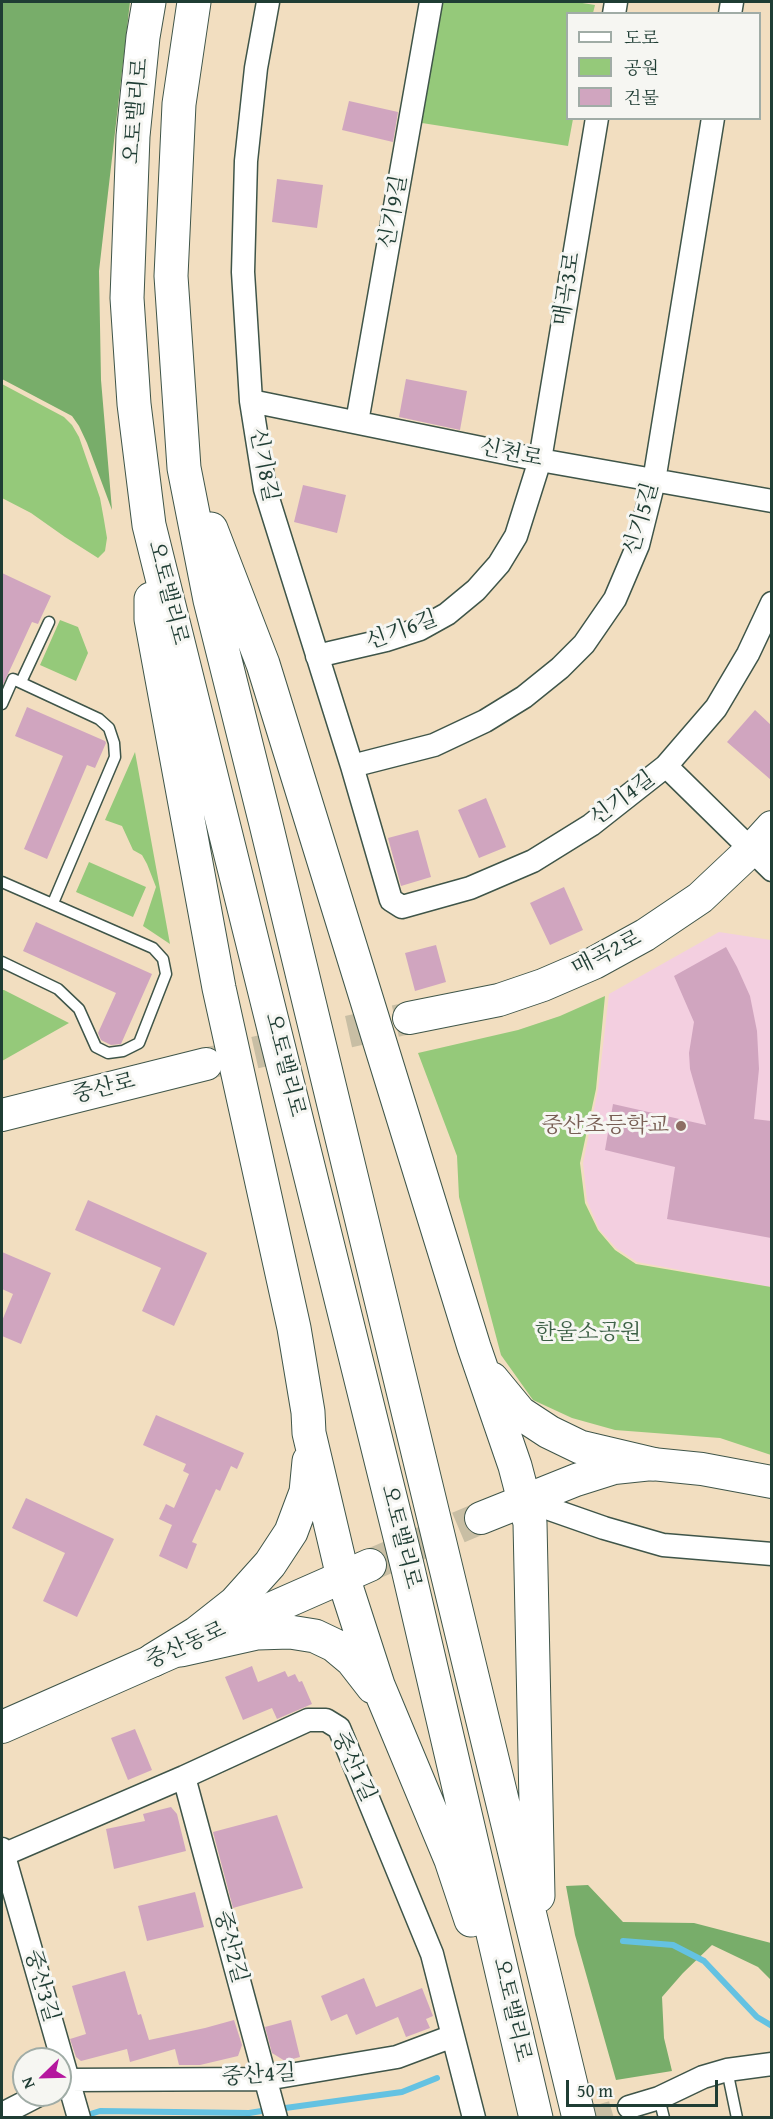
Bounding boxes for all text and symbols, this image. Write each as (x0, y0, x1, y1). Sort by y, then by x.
legend (566, 12, 761, 120)
text: 도로 (624, 24, 659, 51)
text: 공원 (624, 54, 659, 81)
street label: 오토밸리로 (119, 57, 155, 165)
text: 건물 (624, 84, 659, 111)
street label: 신기9길 (375, 173, 413, 251)
street label: 매곡3로 (549, 250, 587, 328)
street label: 신기8길 (243, 426, 283, 504)
street label: 신천로 (477, 434, 545, 474)
street label: 신기5길 (619, 480, 665, 558)
street label: 오토밸리로 (141, 538, 193, 648)
street label: 신기6길 (363, 606, 441, 656)
street label: 신기4길 (585, 766, 661, 832)
street label: 매곡2로 (568, 925, 646, 983)
street label: 오토밸리로 (258, 1010, 310, 1120)
street label: 중산로 (70, 1068, 138, 1110)
place label: 중산초등학교 (541, 1113, 669, 1139)
marker: 중산초등학교 (674, 1119, 688, 1133)
park label: 한울소공원 (535, 1320, 641, 1346)
street label: 오토밸리로 (374, 1482, 426, 1592)
street label: 중산동로 (142, 1617, 230, 1675)
street label: 중산1길 (325, 1728, 381, 1806)
street label: 중산2길 (208, 1908, 252, 1986)
street label: 중산3길 (18, 1947, 64, 2025)
street label: 오토밸리로 (486, 1955, 536, 2065)
north arrow (12, 2047, 72, 2107)
street label: 중산4길 (221, 2060, 297, 2092)
scale bar (569, 2068, 720, 2106)
text: N (14, 2074, 40, 2093)
text: 50 m (577, 2077, 613, 2104)

